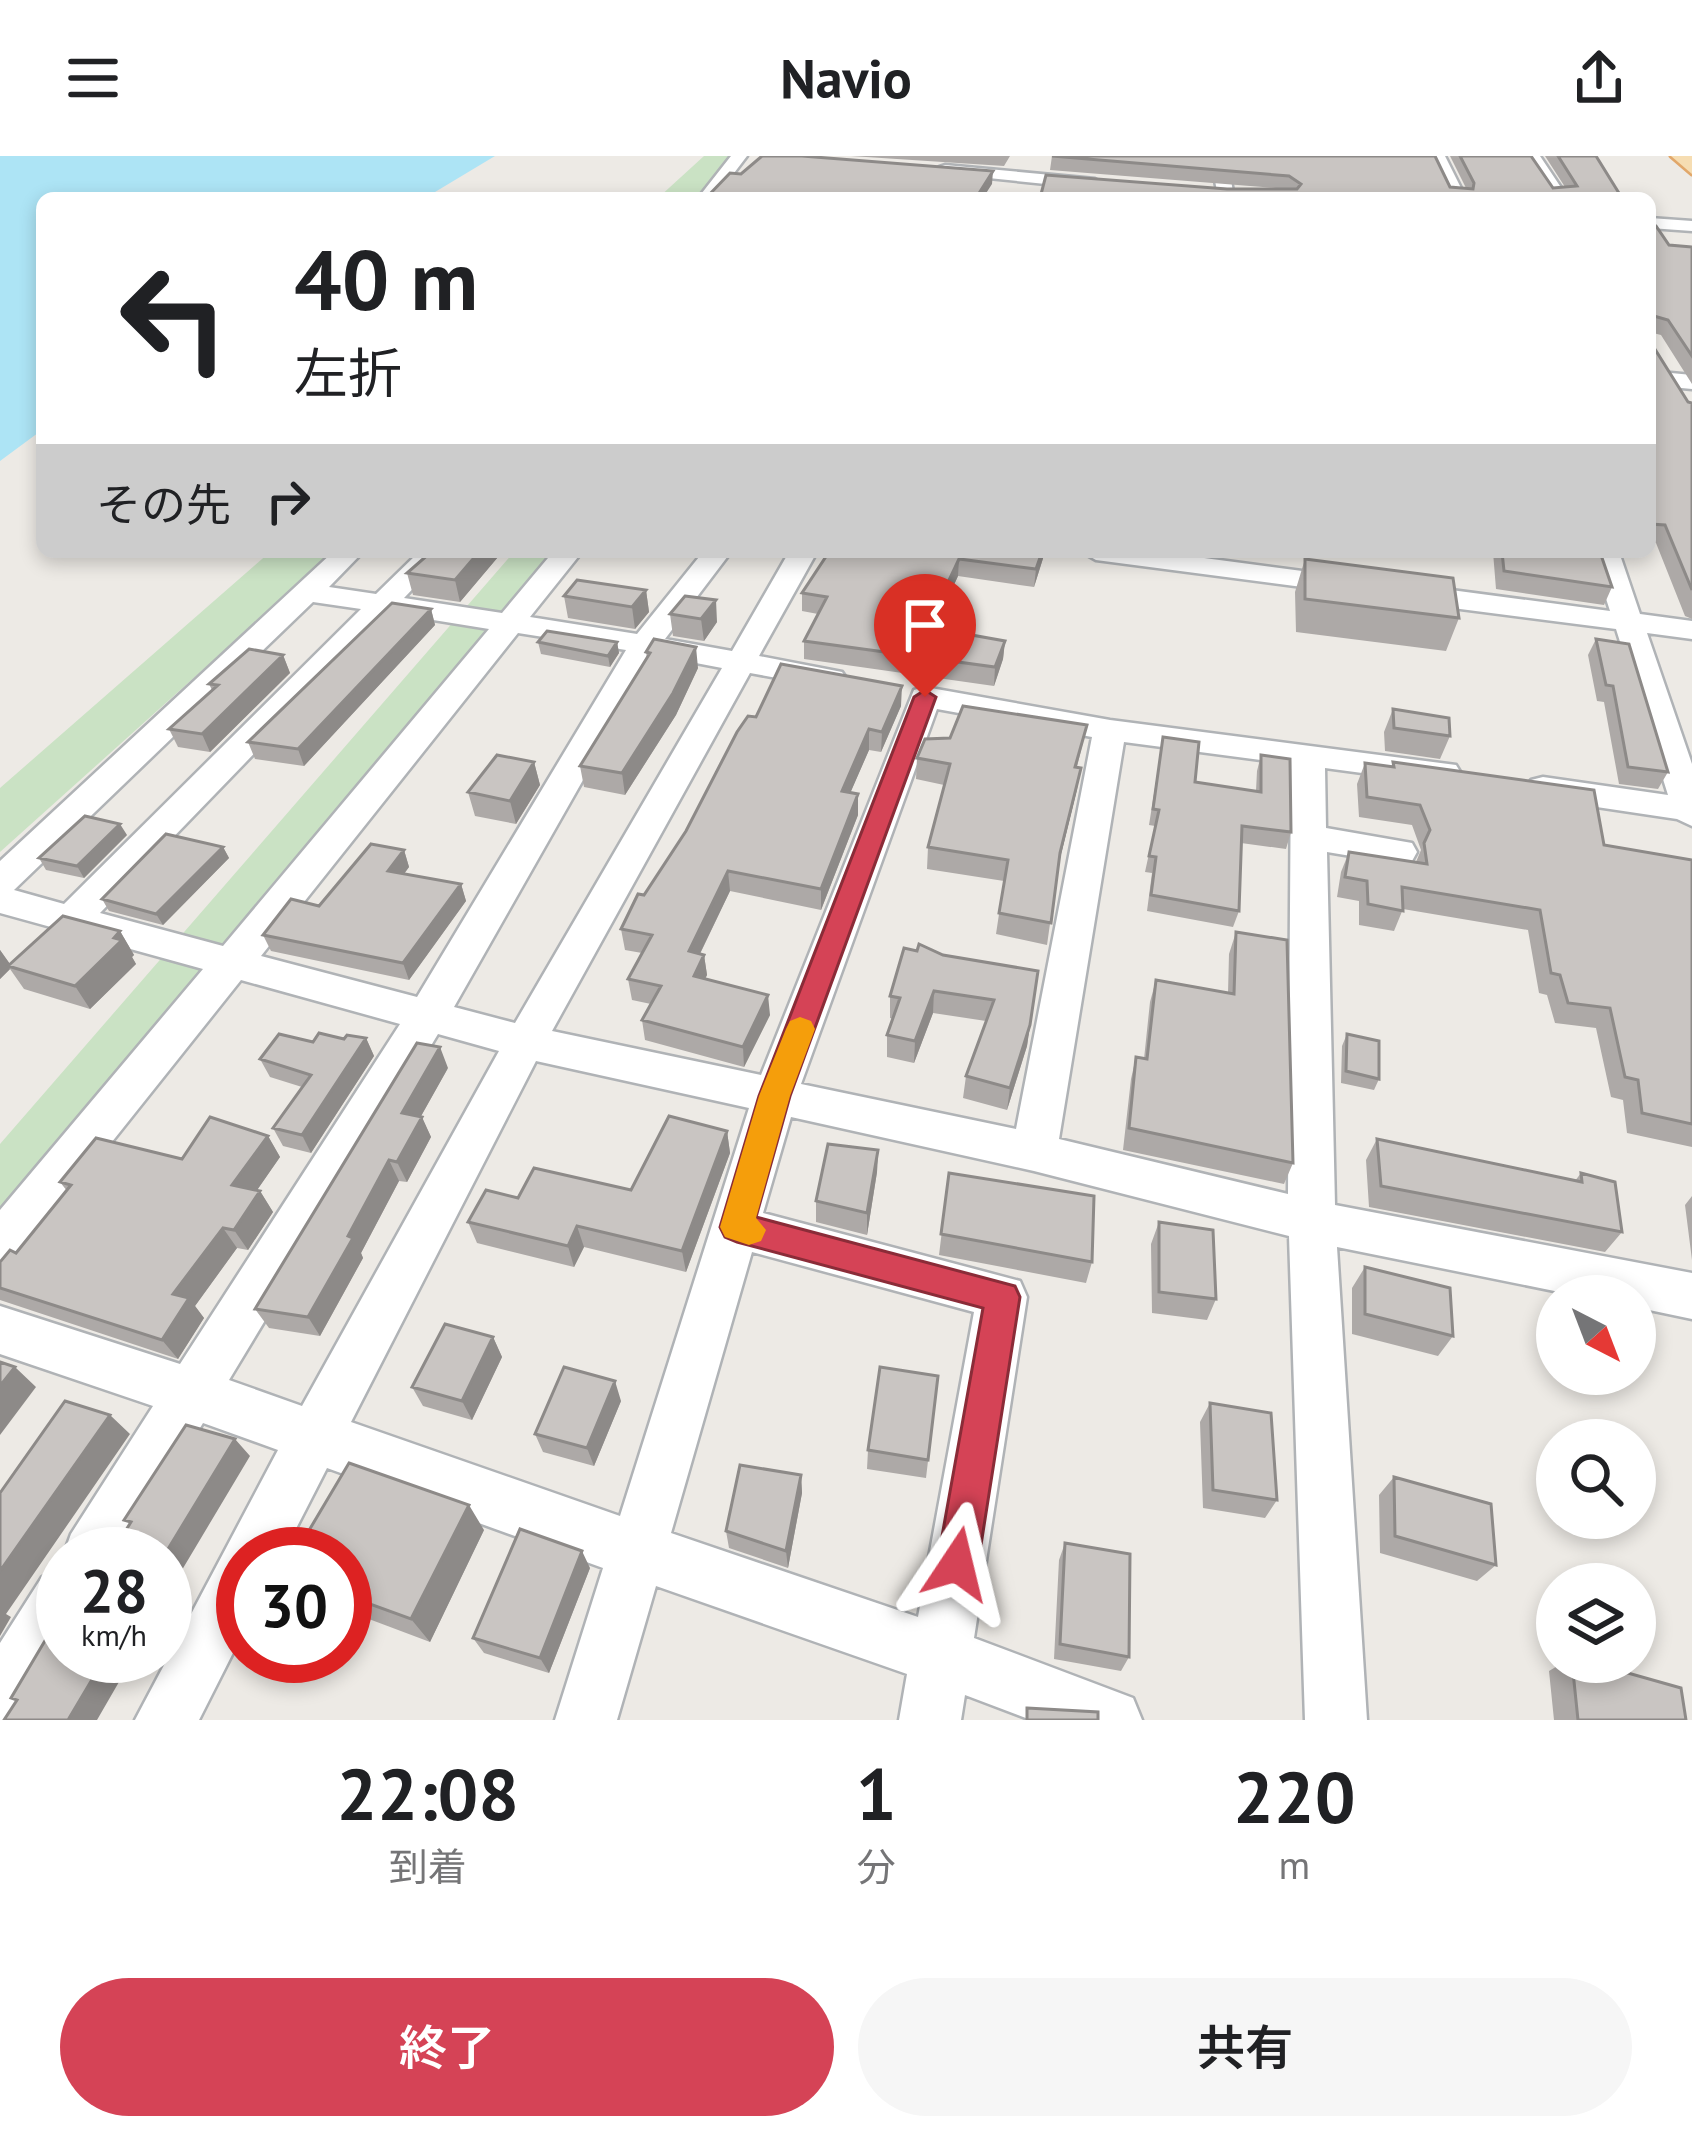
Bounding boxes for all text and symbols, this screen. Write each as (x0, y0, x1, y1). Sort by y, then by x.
text: Navio (780, 43, 912, 113)
icon: menu (60, 45, 126, 111)
icon: share (1566, 45, 1632, 111)
text: 40 m (294, 224, 478, 333)
icon: left (96, 240, 252, 396)
text: 左折 (294, 338, 402, 408)
icon: right (255, 468, 321, 534)
text: その先 (96, 475, 231, 533)
pin (874, 574, 976, 697)
icon: arrive (892, 592, 958, 658)
north arrow (1536, 1275, 1656, 1395)
map controls (1536, 1275, 1656, 1683)
button: search (1536, 1419, 1656, 1539)
position arrow (894, 1501, 1020, 1627)
speed limit sign: 30 (216, 1527, 372, 1683)
text: 28 (80, 1551, 148, 1629)
button: layers (1536, 1563, 1656, 1683)
text: km/h (81, 1615, 147, 1654)
text: 22:08 (337, 1747, 519, 1840)
text: 1 (856, 1747, 897, 1840)
text: 220 (1233, 1750, 1355, 1843)
text: m (1278, 1839, 1310, 1890)
text: 到着 (389, 1841, 467, 1892)
text: 分 (857, 1841, 896, 1892)
button: 終了 (60, 1978, 834, 2116)
button: 共有 (858, 1978, 1632, 2116)

